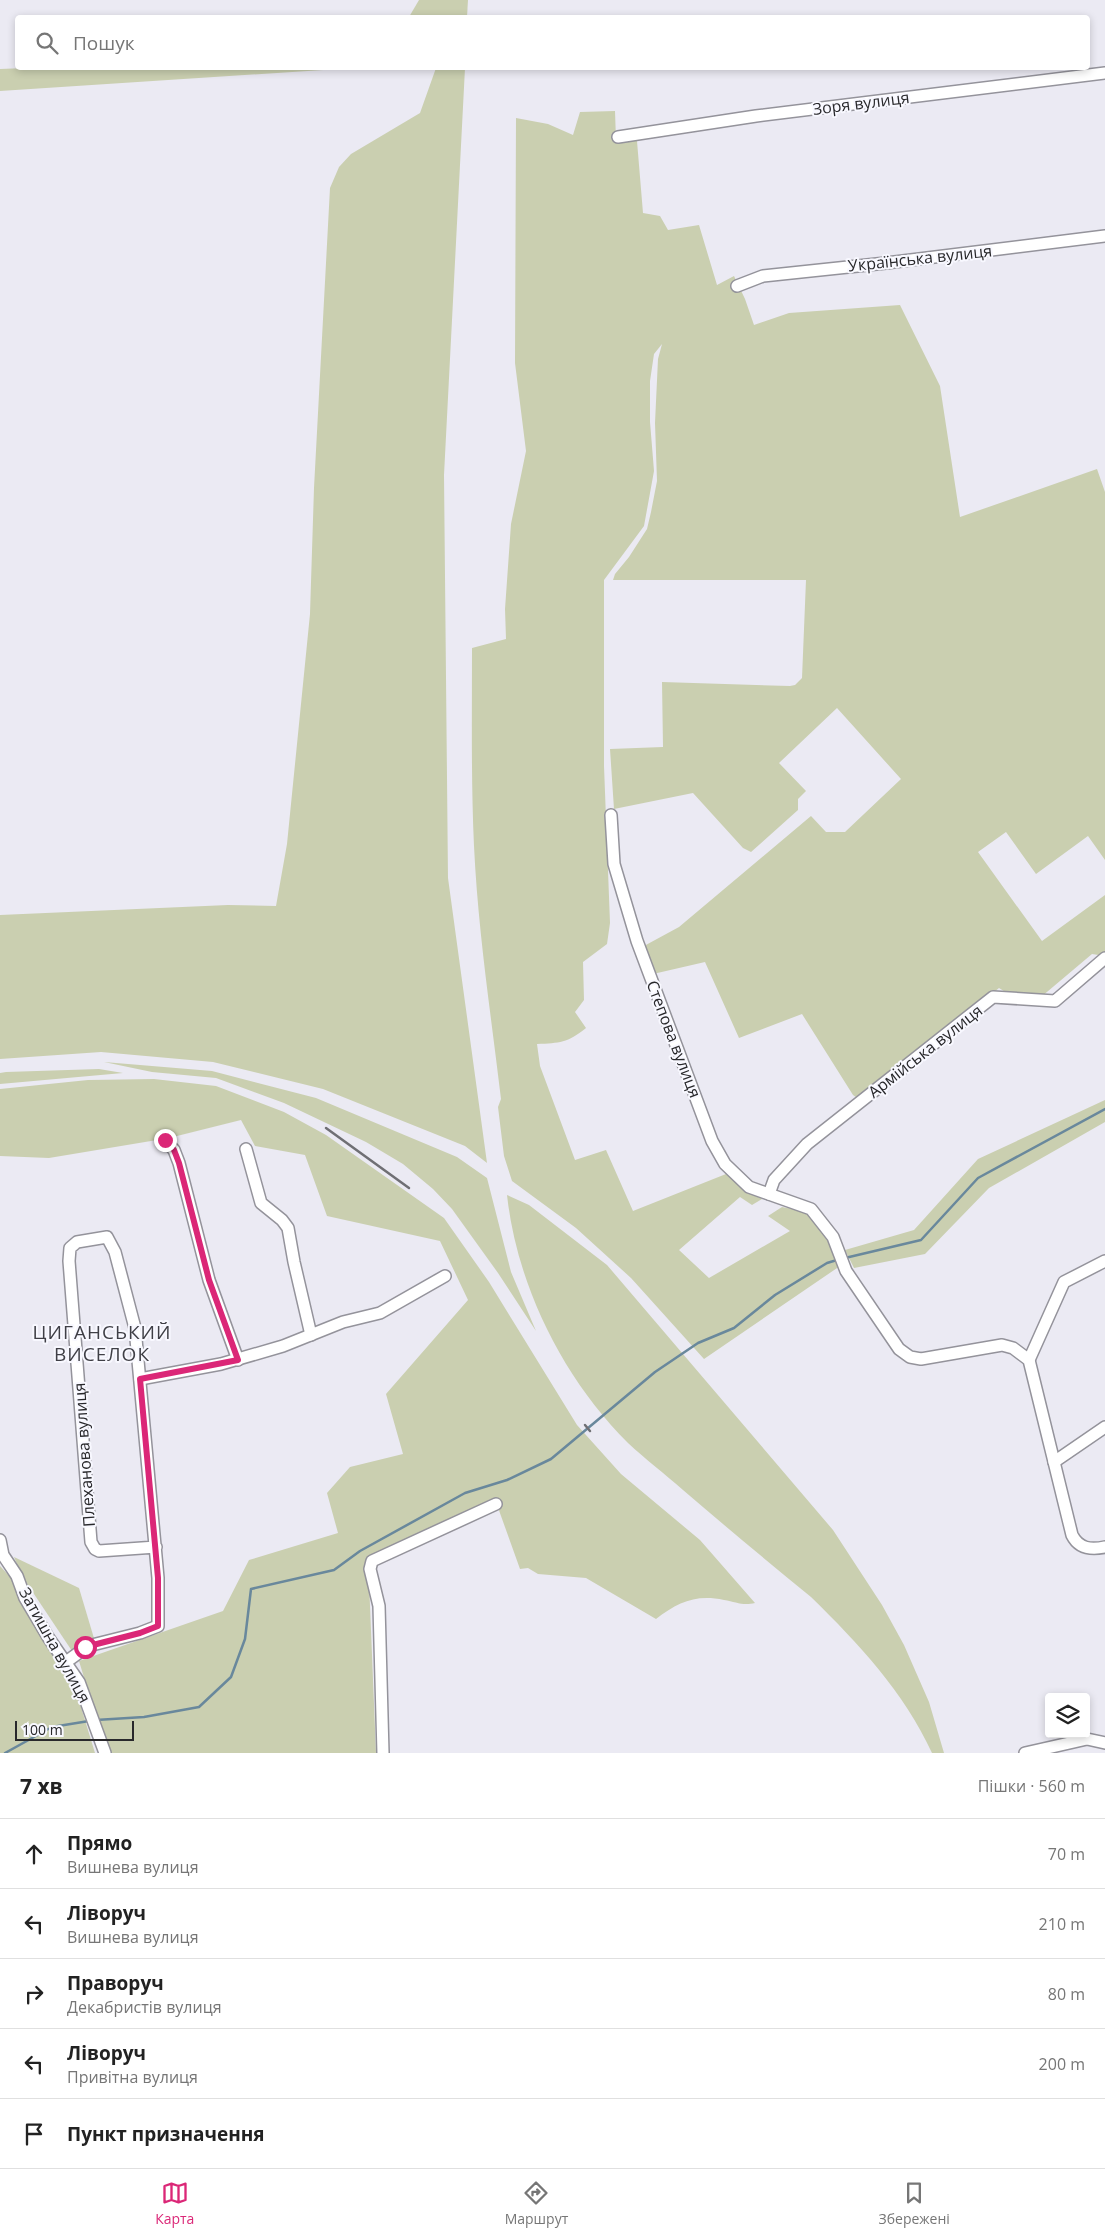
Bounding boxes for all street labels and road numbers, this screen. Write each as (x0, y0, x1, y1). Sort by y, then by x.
street label: Зоря вулиця (811, 86, 911, 120)
street label: Українська вулиця (847, 239, 993, 277)
street label: Степова вулиця (642, 977, 706, 1101)
street label: Армійська вулиця (863, 999, 987, 1103)
street label: Плеханова вулиця (68, 1382, 100, 1528)
street label: Затишна вулиця (14, 1583, 96, 1707)

